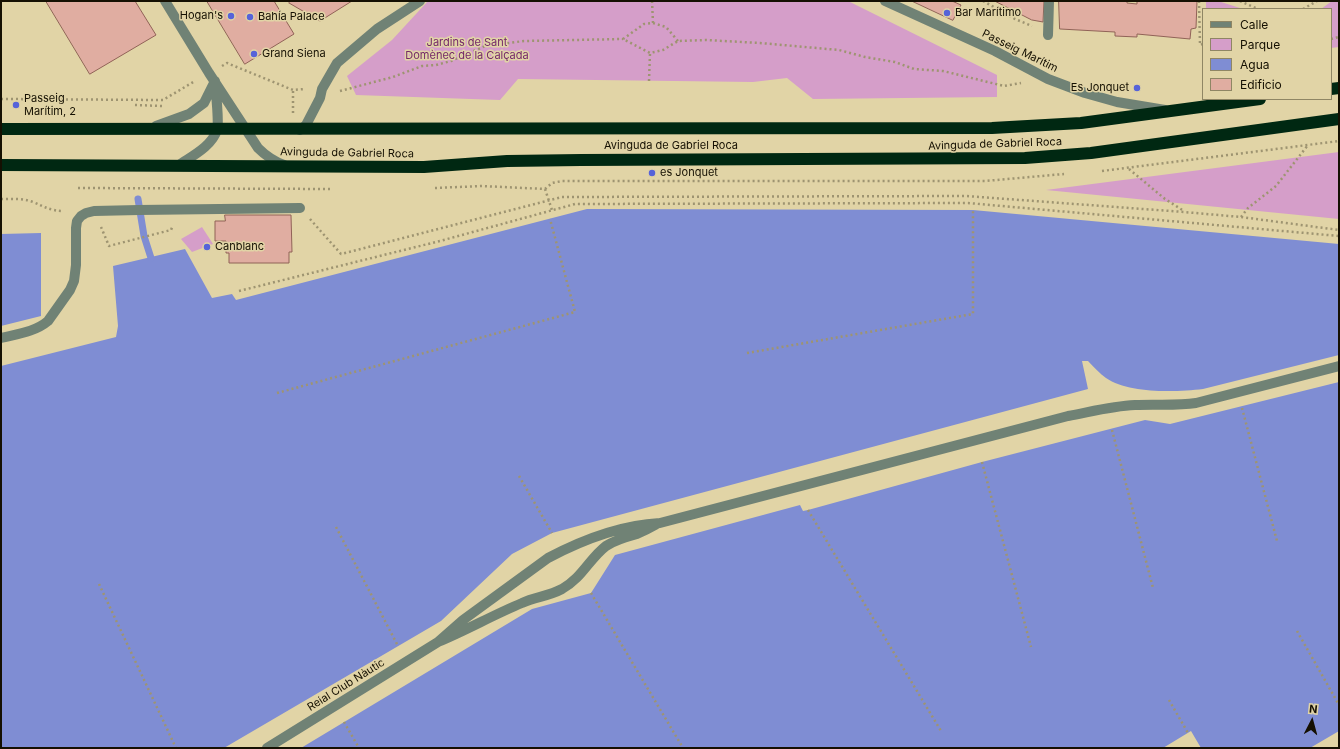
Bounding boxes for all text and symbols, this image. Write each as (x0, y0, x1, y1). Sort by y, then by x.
place label: Bar Marítimo (955, 6, 1021, 20)
marker: Bar Marítimo (942, 8, 952, 18)
legend (1202, 8, 1332, 100)
place label: Hogan's (180, 9, 223, 23)
place label: Bahía Palace (258, 10, 325, 24)
marker: Hogan's (226, 11, 236, 21)
marker: Bahía Palace (245, 12, 255, 22)
text: Calle (1240, 17, 1268, 32)
street label: Passeig Marítim (980, 27, 1060, 75)
park label: Jardins de Sant Domènec de la Calçada (405, 36, 529, 62)
text: Parque (1240, 37, 1280, 52)
place label: Grand Siena (262, 47, 326, 61)
marker: Grand Siena (249, 49, 259, 59)
text: Agua (1240, 57, 1269, 72)
text: Edificio (1240, 77, 1282, 92)
place label: Es Jonquet (1071, 81, 1129, 95)
marker: Es Jonquet (1132, 83, 1142, 93)
place label: Passeig Marítim, 2 (24, 92, 76, 118)
marker: Passeig Marítim, 2 (11, 100, 21, 110)
street label: Avinguda de Gabriel Roca (928, 135, 1062, 153)
street label: Avinguda de Gabriel Roca (604, 139, 738, 153)
street label: Avinguda de Gabriel Roca (280, 145, 414, 161)
place label: es Jonquet (660, 166, 718, 180)
marker: es Jonquet (647, 168, 657, 178)
place label: Canblanc (215, 240, 264, 254)
marker: Canblanc (202, 242, 212, 252)
street label: Reial Club Nàutic (305, 656, 387, 714)
north arrow (1292, 701, 1332, 741)
text: N (1308, 702, 1318, 716)

